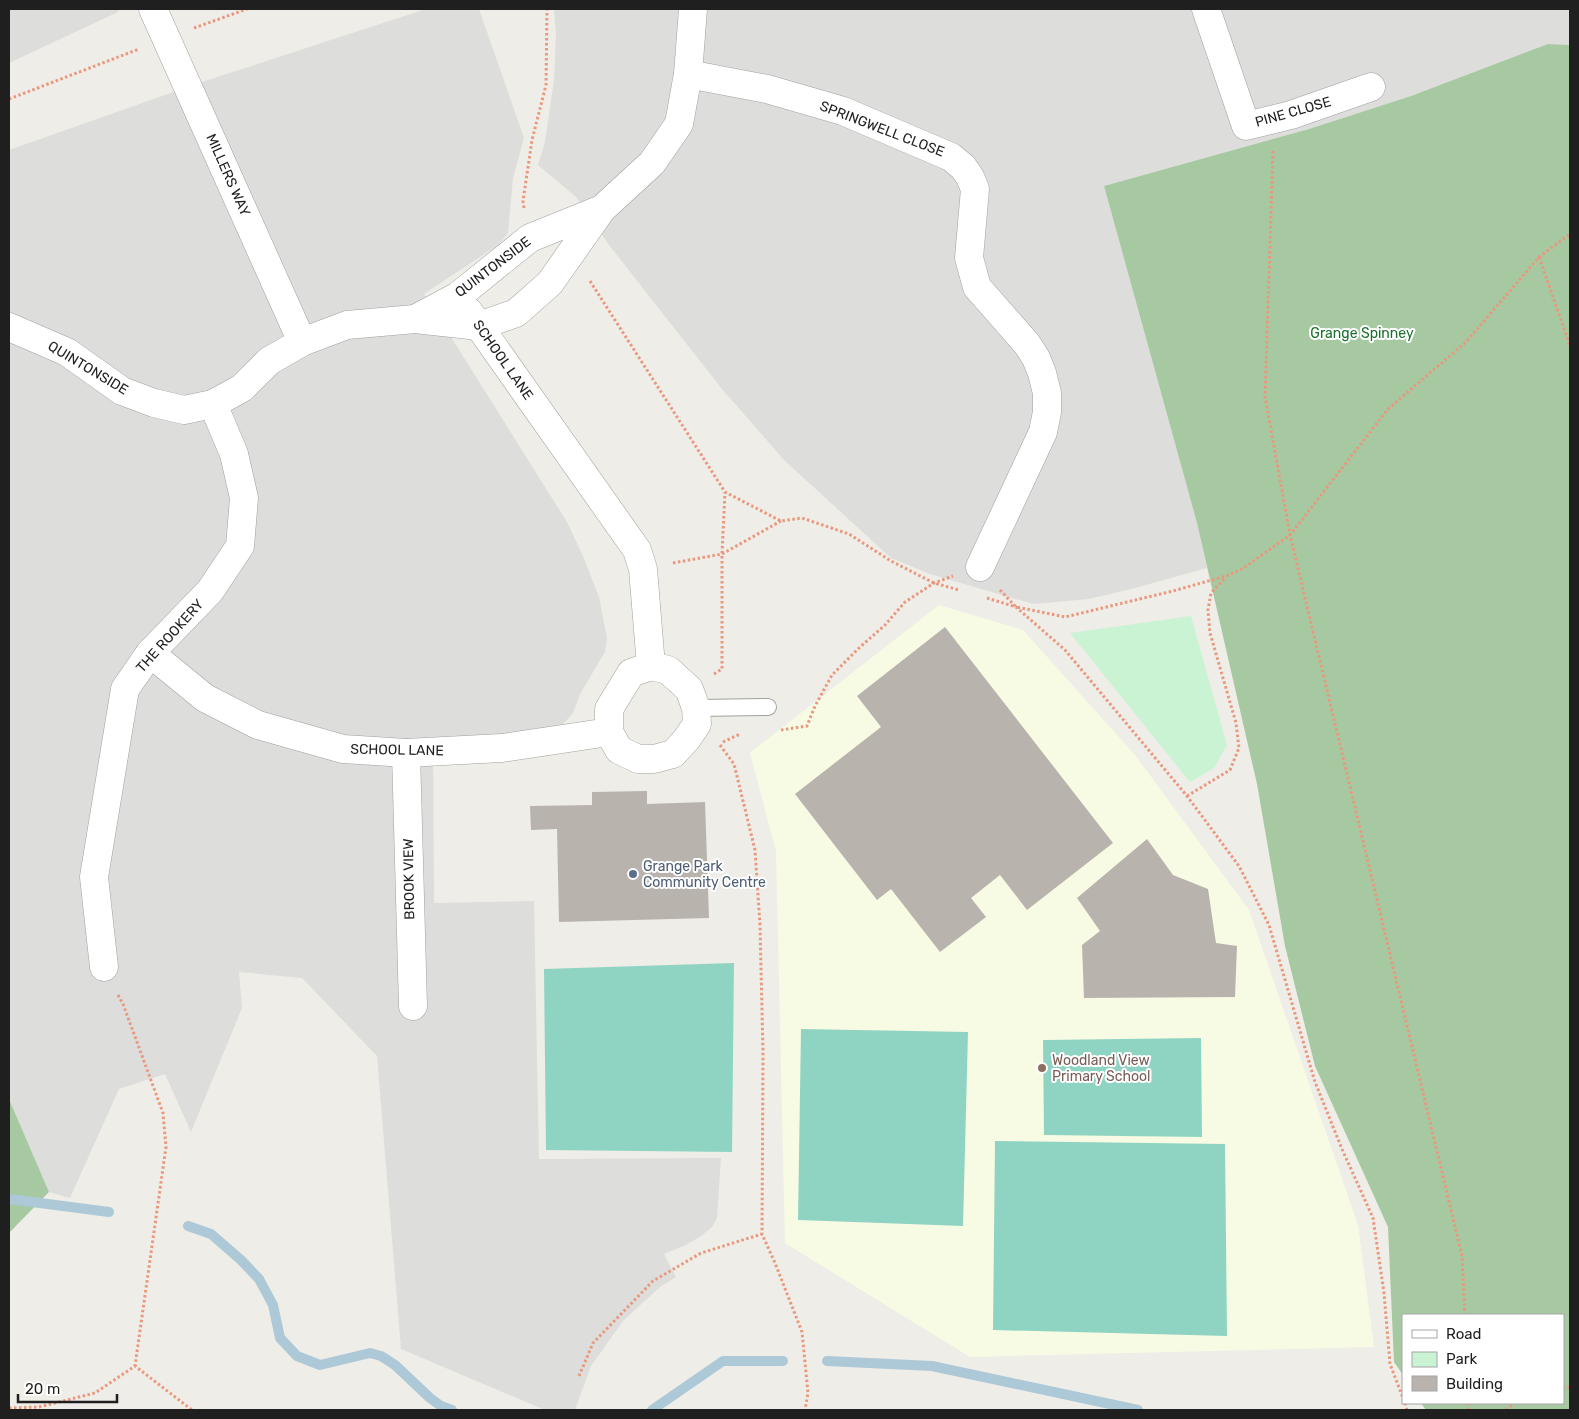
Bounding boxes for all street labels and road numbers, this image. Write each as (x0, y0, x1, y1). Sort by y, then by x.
street label: PINE CLOSE (1253, 93, 1333, 131)
street label: SPRINGWELL CLOSE (817, 97, 947, 161)
street label: MILLERS WAY (202, 131, 254, 219)
street label: QUINTONSIDE (452, 233, 534, 301)
street label: SCHOOL LANE (469, 317, 537, 403)
street label: QUINTONSIDE (45, 337, 131, 399)
street label: THE ROOKERY (133, 596, 207, 676)
street label: SCHOOL LANE (350, 741, 444, 759)
street label: BROOK VIEW (400, 838, 418, 920)

